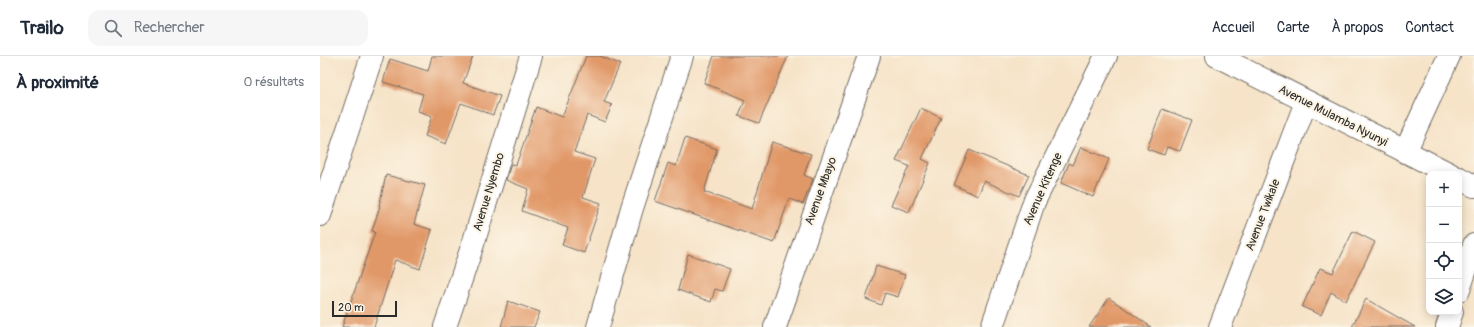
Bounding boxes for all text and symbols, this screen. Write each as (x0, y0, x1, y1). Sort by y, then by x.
search box (88, 10, 368, 46)
text: Trailo (20, 16, 64, 40)
icon: search (102, 17, 124, 39)
text: Rechercher (134, 18, 205, 37)
text: Accueil (1212, 19, 1255, 36)
text: Carte (1277, 19, 1309, 36)
text: À propos (1331, 19, 1383, 36)
text: Contact (1405, 19, 1454, 36)
text: À proximité (16, 72, 99, 93)
text: 0 résultats (244, 74, 304, 90)
street label: Avenue Mulamba Nyunyi (1276, 82, 1390, 150)
street label: Avenue Nyembo (470, 150, 508, 233)
street label: Avenue Kitenge (1020, 150, 1066, 228)
street label: Avenue Mbayo (802, 154, 840, 227)
map controls (1426, 171, 1462, 315)
button: + (1426, 171, 1462, 207)
street label: Avenue Twikale (1242, 177, 1284, 253)
button: − (1426, 207, 1462, 243)
button: locate (1426, 243, 1462, 279)
button: layers (1426, 279, 1462, 315)
scale bar (332, 299, 397, 318)
text: 20 m (338, 301, 364, 314)

